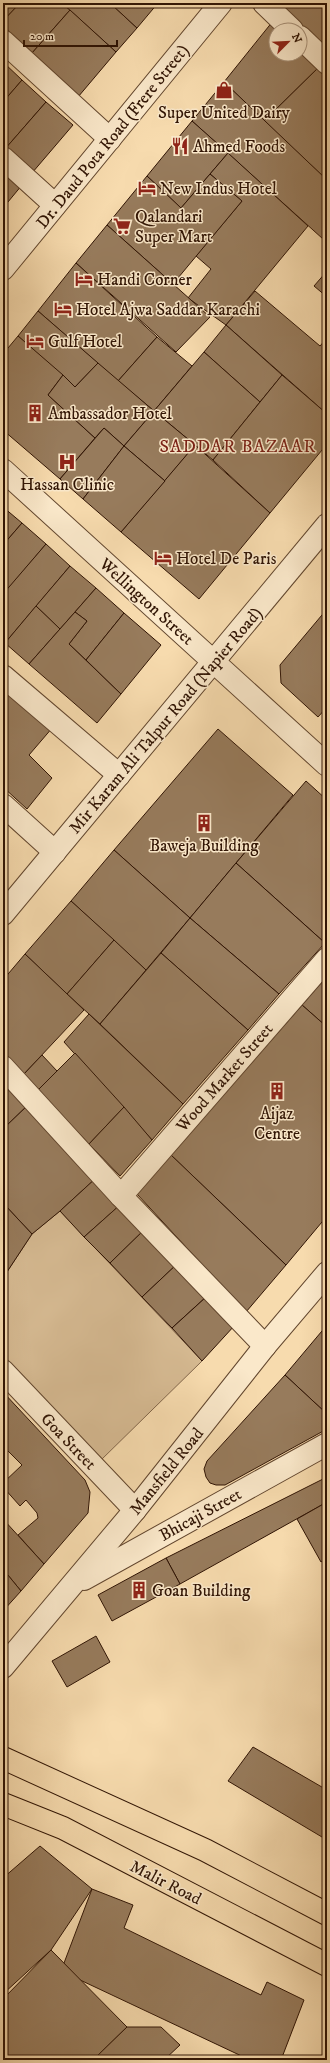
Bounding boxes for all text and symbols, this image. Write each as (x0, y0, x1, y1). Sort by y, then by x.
scale bar (24, 22, 117, 48)
north arrow (268, 22, 308, 62)
text: 20 m (30, 29, 54, 44)
text: N (288, 31, 304, 45)
street label: Dr. Daud Pota Road (Frere Street) (32, 40, 194, 233)
shop icon: Super United Dairy (214, 80, 234, 100)
place label: Super United Dairy (158, 102, 291, 124)
restaurant icon: Ahmed Foods (170, 136, 190, 156)
place label: Ahmed Foods (193, 136, 285, 158)
hotel icon: New Indus Hotel (137, 178, 157, 198)
place label: New Indus Hotel (160, 178, 277, 200)
place label: Qalandari Super Mart (135, 206, 213, 248)
supermarket icon: Qalandari Super Mart (112, 216, 132, 236)
hotel icon: Handi Corner (74, 269, 94, 289)
place label: Handi Corner (97, 269, 193, 291)
hotel icon: Hotel Ajwa Saddar Karachi (53, 299, 73, 319)
place label: Hotel Ajwa Saddar Karachi (76, 299, 260, 321)
hotel icon: Gulf Hotel (25, 331, 45, 351)
place label: Gulf Hotel (48, 331, 122, 353)
building icon: Ambassador Hotel (25, 403, 45, 423)
place label: Ambassador Hotel (48, 403, 172, 425)
district label: SADDAR BAZAAR (160, 436, 316, 458)
hospital icon: Hassan Clinic (57, 452, 77, 472)
place label: Hassan Clinic (20, 474, 114, 496)
hotel icon: Hotel De Paris (153, 548, 173, 568)
place label: Hotel De Paris (176, 548, 277, 570)
street label: Wellington Street (94, 553, 199, 650)
street label: Mir Karam Ali Talpur Road (Napier Road) (64, 603, 267, 839)
building icon: Baweja Building (194, 813, 214, 833)
place label: Baweja Building (149, 835, 259, 857)
street label: Wood Market Street (171, 1018, 278, 1137)
building icon: Aijaz Centre (267, 1081, 287, 1101)
place label: Aijaz Centre (254, 1103, 300, 1145)
street label: Goa Street (36, 1408, 101, 1475)
street label: Mansfield Road (125, 1423, 209, 1520)
street label: Bhicaji Street (155, 1483, 246, 1547)
building icon: Goan Building (129, 1580, 149, 1600)
place label: Goan Building (152, 1580, 251, 1602)
street label: Malir Road (126, 1856, 205, 1911)

